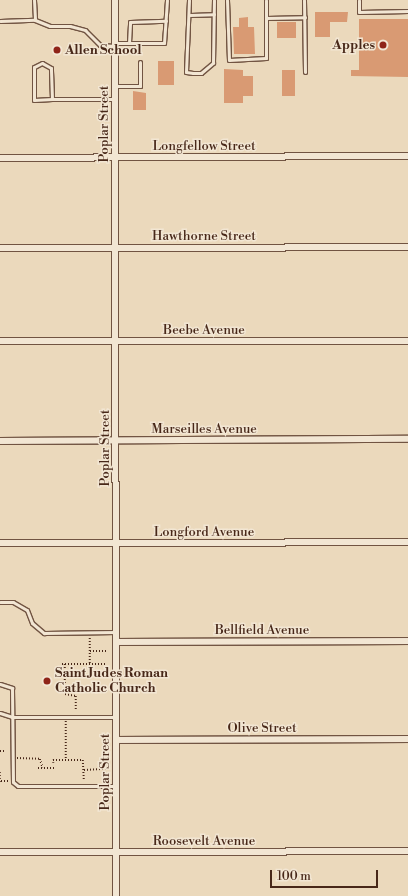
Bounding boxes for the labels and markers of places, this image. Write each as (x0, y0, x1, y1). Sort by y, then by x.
place label: Apples (332, 37, 375, 53)
marker: Apples (378, 40, 388, 50)
place label: Allen School (65, 42, 142, 58)
marker: Allen School (52, 45, 62, 55)
place label: Saint Judes Roman Catholic Church (55, 666, 168, 697)
marker: Saint Judes Roman Catholic Church (42, 676, 52, 686)

